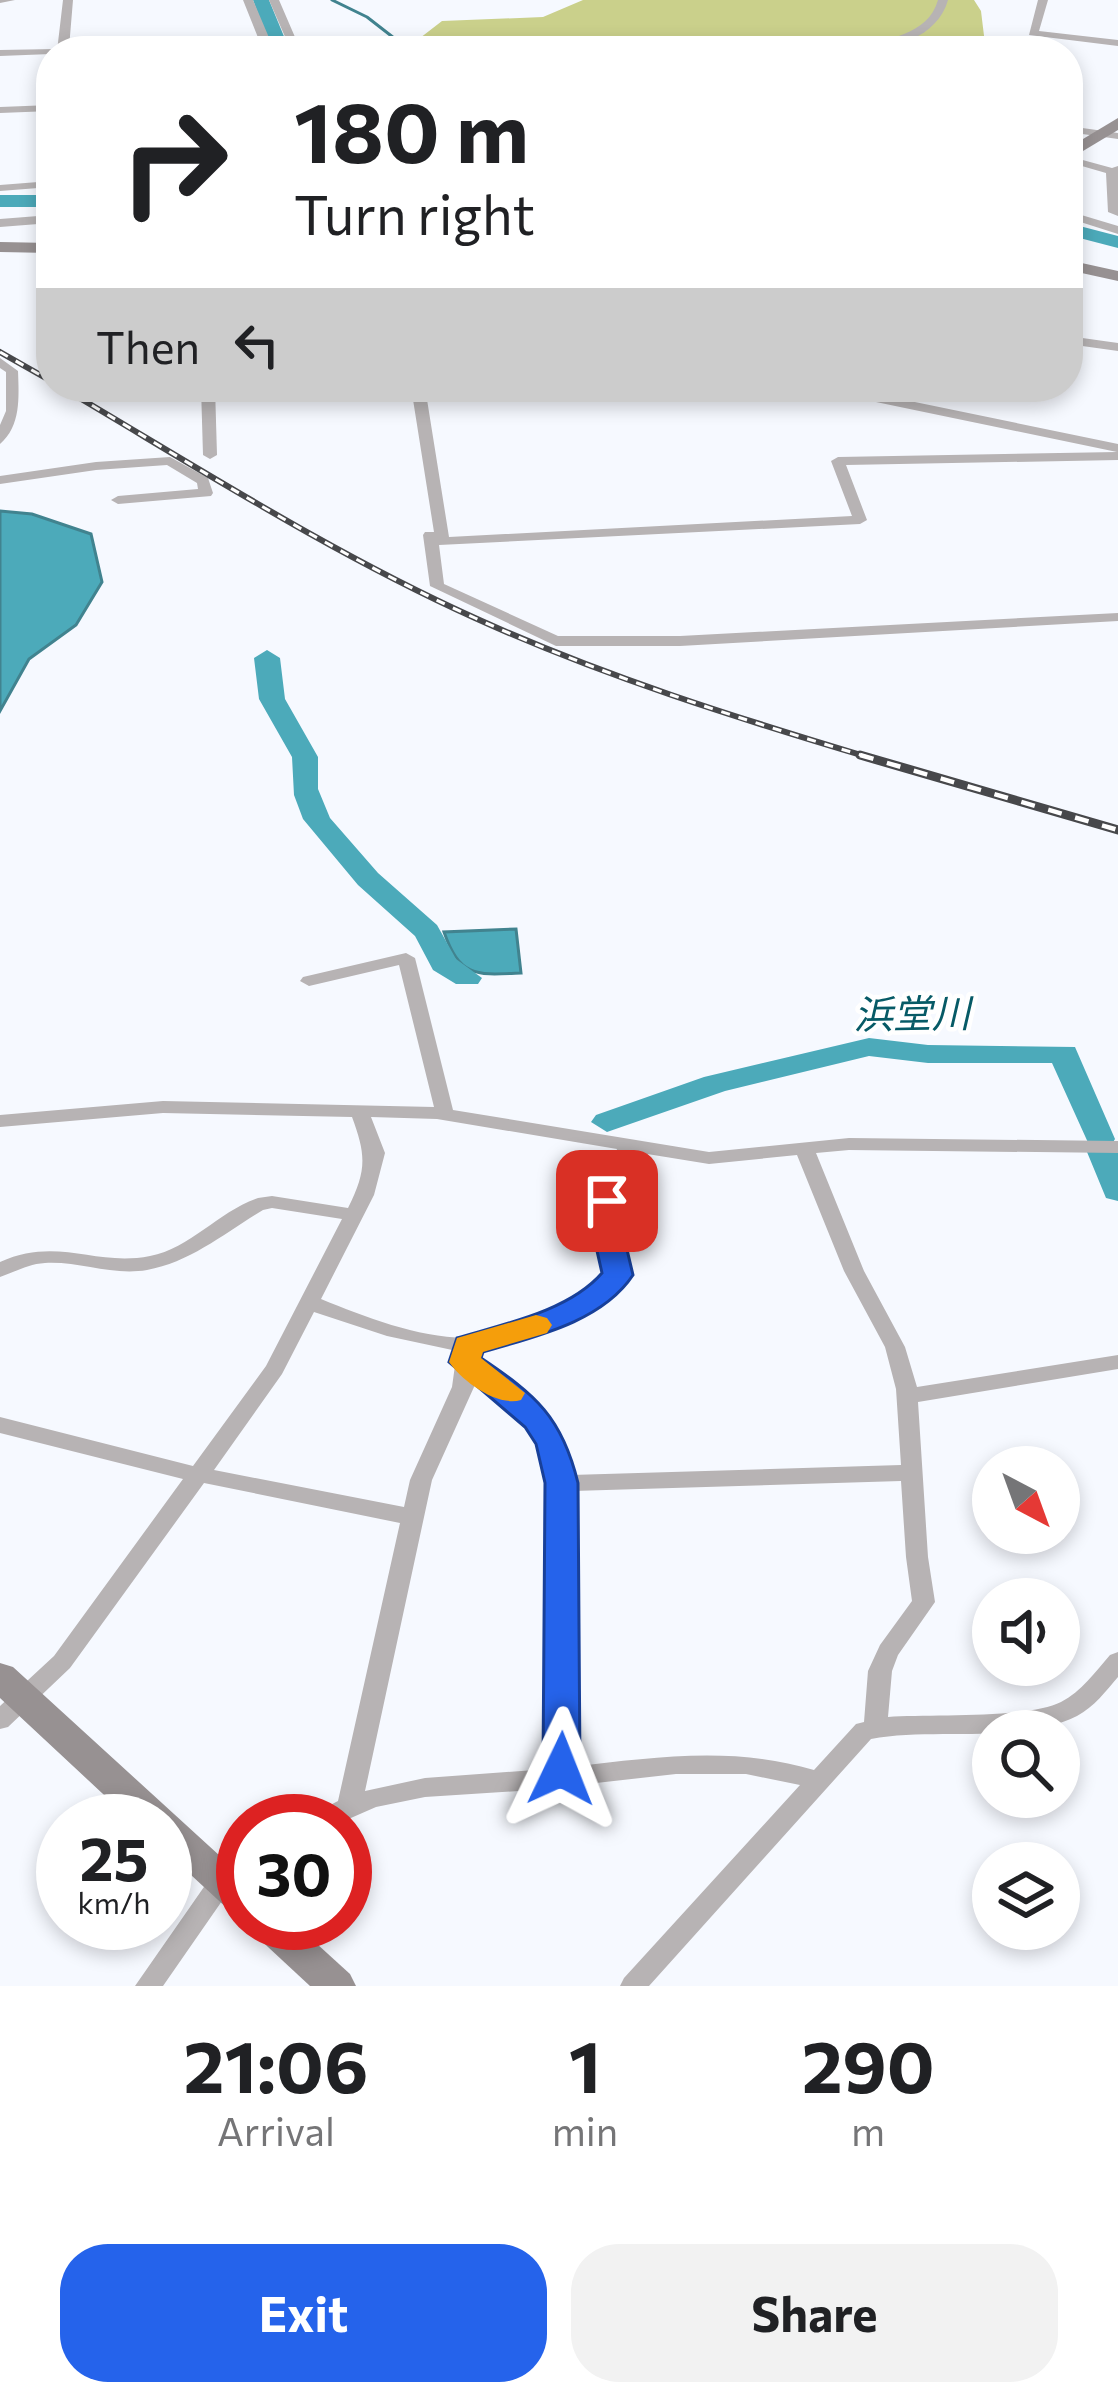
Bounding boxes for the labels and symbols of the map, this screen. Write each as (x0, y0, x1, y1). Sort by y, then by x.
water label: 浜堂川 (853, 987, 975, 1037)
pin (556, 1150, 658, 1252)
north arrow (972, 1446, 1080, 1554)
position arrow (498, 1706, 624, 1832)
speed limit sign: 30 (216, 1794, 372, 1950)

